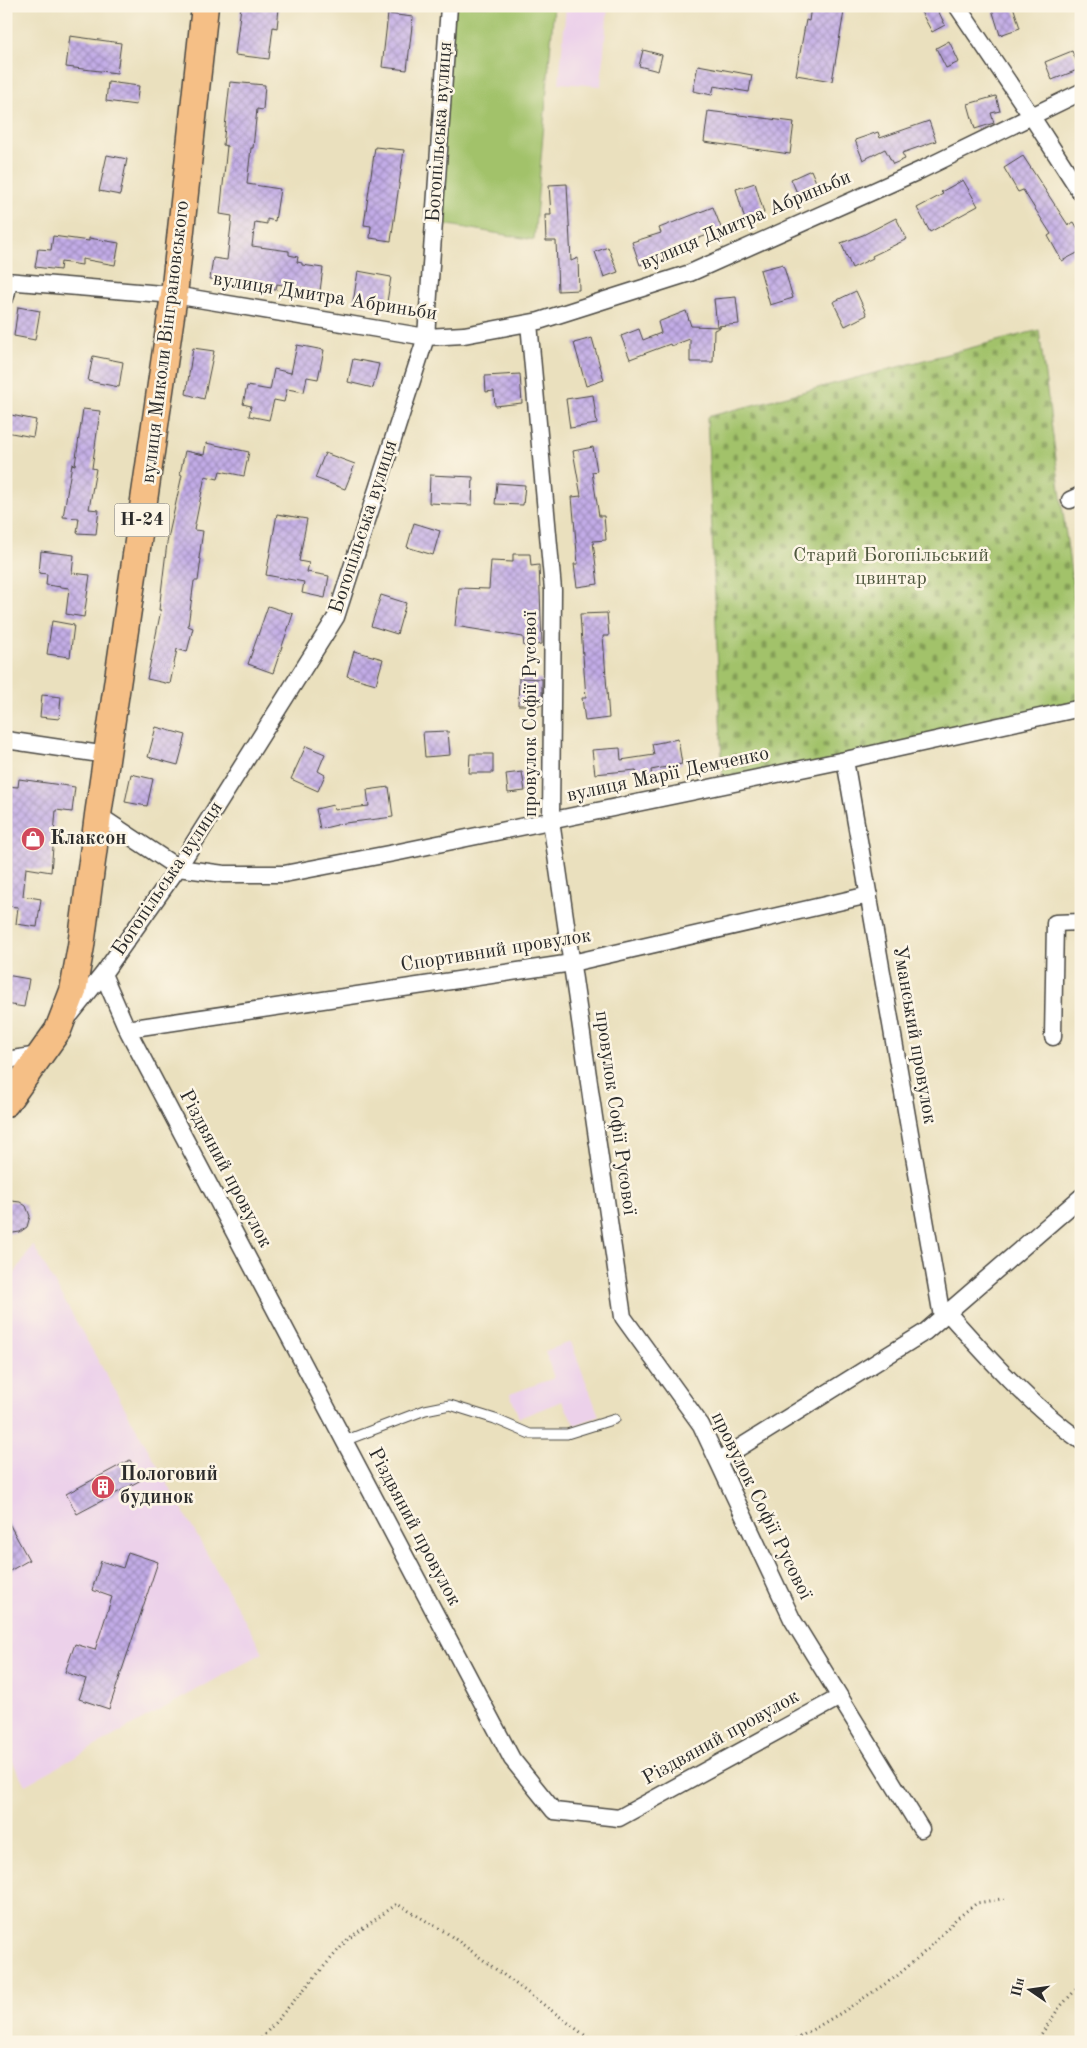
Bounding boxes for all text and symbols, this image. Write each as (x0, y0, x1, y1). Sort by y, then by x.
street label: Богопільська вулиця (424, 41, 456, 223)
street label: вулиця Дмитра Абриньби (638, 168, 854, 274)
street label: вулиця Миколи Вінграновського (139, 199, 193, 485)
street label: вулиця Дмитра Абриньби (212, 269, 438, 325)
street label: Богопільська вулиця (326, 438, 402, 616)
road number: Н-24 (114, 504, 170, 536)
park label: Старий Богопільський цвинтар (793, 546, 989, 589)
street label: провулок Софії Русової (521, 611, 541, 817)
street label: вулиця Марії Демченко (565, 744, 771, 806)
street label: Богопільська вулиця (109, 798, 227, 960)
shop icon: Клаксон (20, 826, 46, 852)
place label: Клаксон (50, 829, 127, 849)
street label: Спортивний провулок (399, 926, 593, 976)
street label: Уманський провулок (888, 944, 940, 1126)
street label: провулок Софії Русової (591, 1009, 639, 1217)
street label: Різдвяний провулок (175, 1087, 275, 1251)
street label: провулок Софії Русової (707, 1409, 815, 1603)
street label: Різдвяний провулок (364, 1445, 464, 1609)
place label: Пологовий будинок (120, 1465, 218, 1508)
building icon: Пологовий будинок (90, 1474, 116, 1500)
street label: Різдвяний провулок (639, 1687, 803, 1789)
north arrow (1004, 1966, 1054, 2016)
text: Пн (1009, 1976, 1027, 1998)

